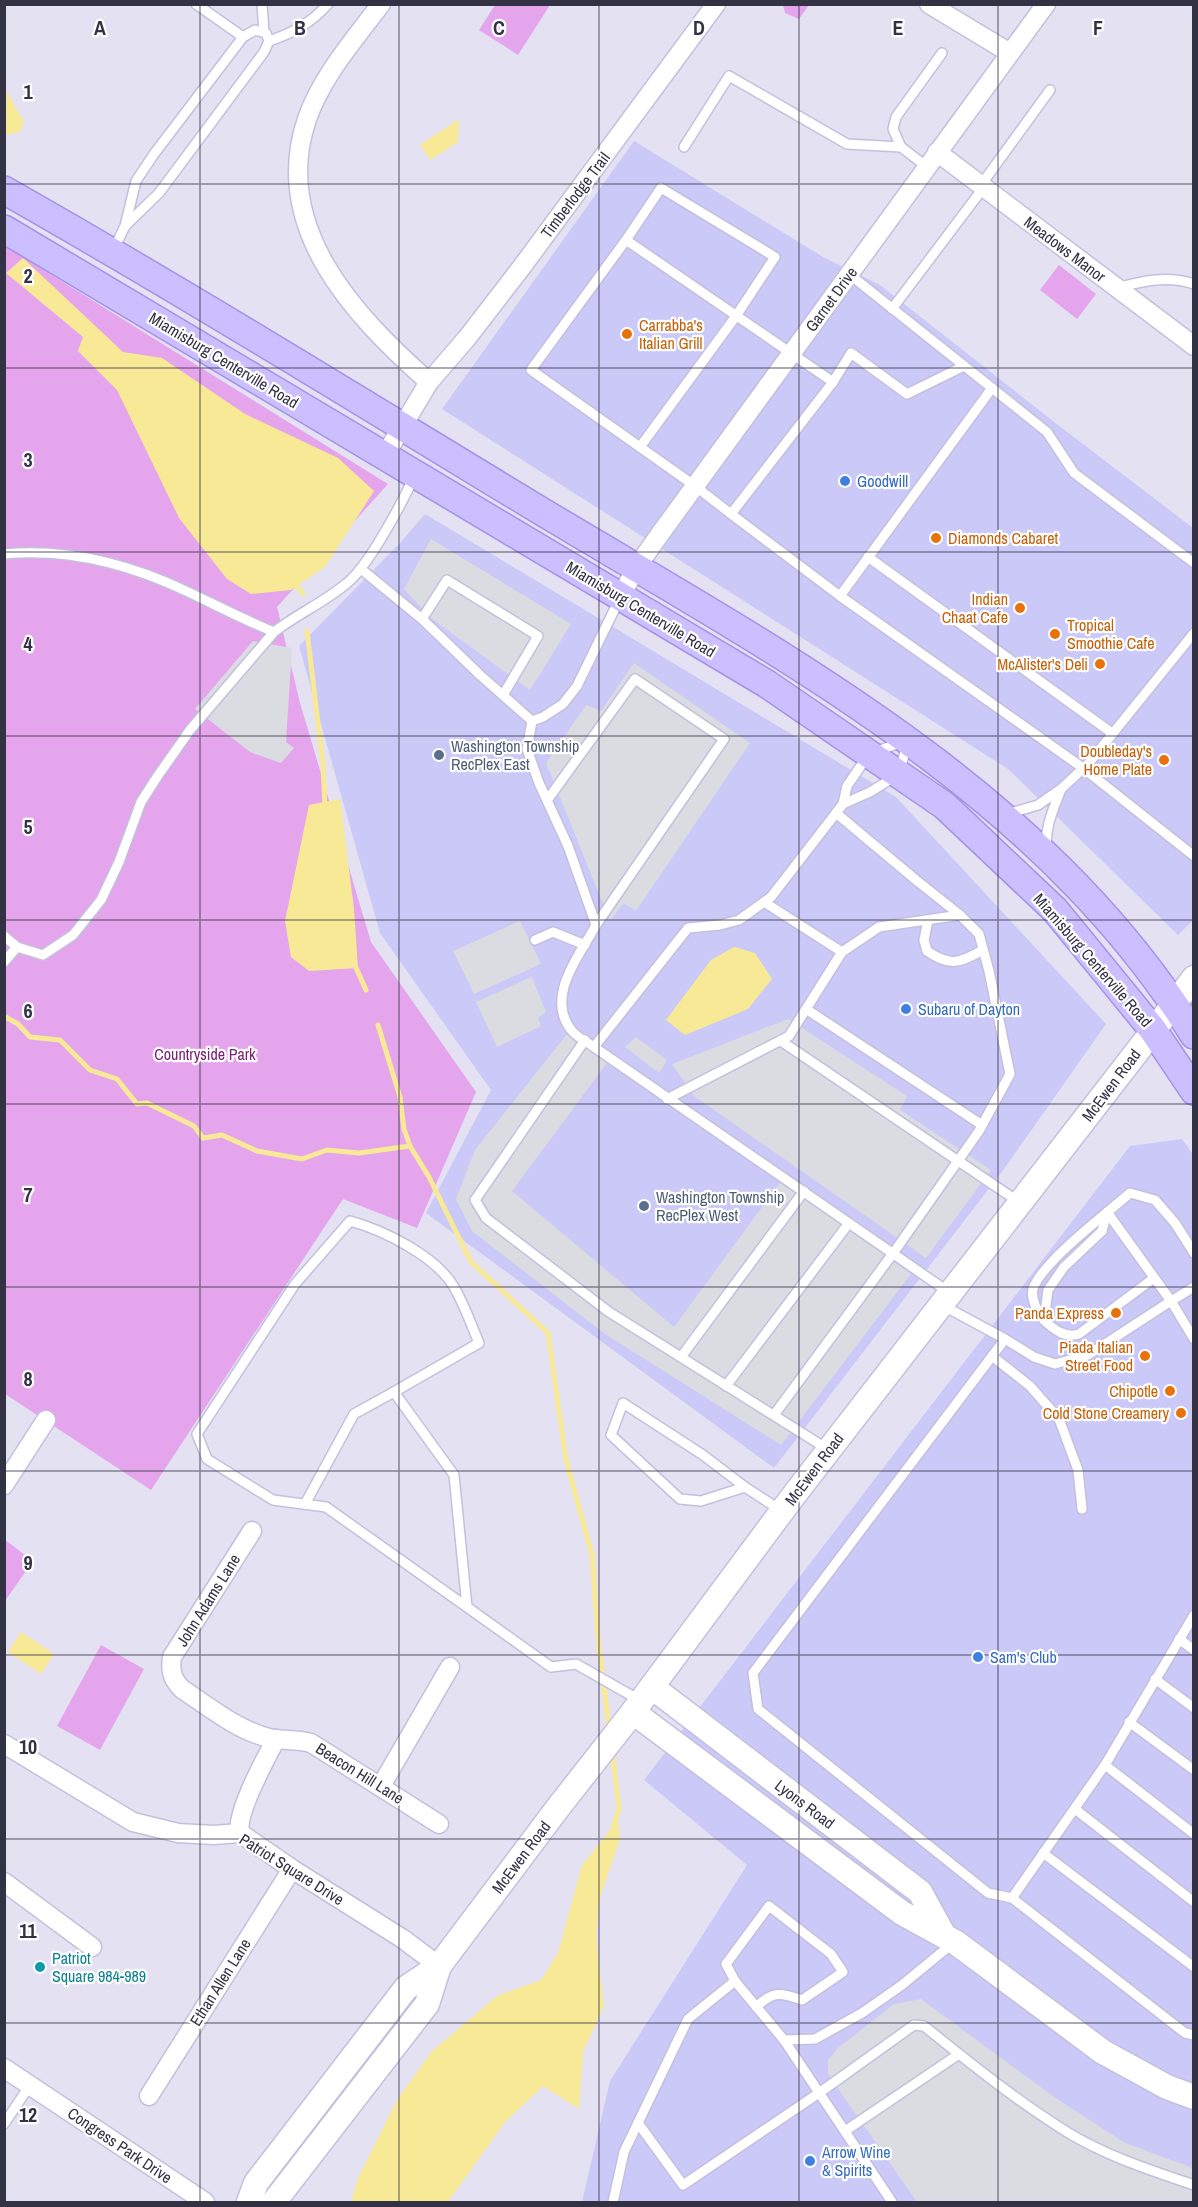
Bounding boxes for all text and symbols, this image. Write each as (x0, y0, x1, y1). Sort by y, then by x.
text: A (94, 14, 106, 41)
text: B (294, 14, 306, 41)
text: C (493, 14, 505, 41)
text: D (693, 14, 705, 41)
text: E (893, 14, 904, 41)
text: F (1093, 14, 1103, 41)
text: 1 (23, 78, 33, 105)
street label: Timberlodge Trail (535, 147, 615, 243)
street label: Meadows Manor (1020, 211, 1111, 287)
text: 2 (23, 262, 33, 289)
street label: Garnet Drive (800, 262, 862, 336)
street label: Miamisburg Centerville Road (145, 307, 303, 413)
place label: Carrabba's Italian Grill (639, 314, 703, 354)
marker: Carrabba's Italian Grill (620, 327, 634, 341)
text: 3 (23, 446, 33, 473)
place label: Goodwill (857, 470, 908, 492)
marker: Goodwill (838, 474, 852, 488)
place label: Diamonds Cabaret (948, 527, 1058, 549)
marker: Diamonds Cabaret (929, 531, 943, 545)
street label: Miamisburg Centerville Road (562, 556, 720, 662)
place label: Indian Chaat Cafe (942, 588, 1008, 628)
marker: Indian Chaat Cafe (1013, 601, 1027, 615)
place label: Tropical Smoothie Cafe (1067, 614, 1155, 654)
marker: Tropical Smoothie Cafe (1048, 627, 1062, 641)
text: 4 (23, 630, 33, 657)
place label: McAlister's Deli (997, 653, 1088, 675)
marker: McAlister's Deli (1093, 657, 1107, 671)
place label: Washington Township RecPlex East (451, 735, 579, 775)
place label: Doubleday's Home Plate (1080, 740, 1152, 780)
marker: Washington Township RecPlex East (432, 748, 446, 762)
marker: Doubleday's Home Plate (1157, 753, 1171, 767)
text: 5 (23, 813, 33, 840)
street label: Miamisburg Centerville Road (1029, 888, 1157, 1032)
text: 6 (23, 997, 33, 1024)
place label: Subaru of Dayton (918, 998, 1020, 1020)
marker: Subaru of Dayton (899, 1002, 913, 1016)
park label: Countryside Park (154, 1043, 256, 1065)
street label: McEwen Road (1077, 1044, 1145, 1126)
text: 7 (23, 1181, 33, 1208)
place label: Washington Township RecPlex West (656, 1186, 784, 1226)
marker: Washington Township RecPlex West (637, 1199, 651, 1213)
place label: Panda Express (1015, 1302, 1104, 1324)
marker: Panda Express (1109, 1306, 1123, 1320)
place label: Piada Italian Street Food (1059, 1336, 1133, 1376)
marker: Piada Italian Street Food (1138, 1349, 1152, 1363)
text: 8 (23, 1365, 33, 1392)
place label: Chipotle (1109, 1380, 1158, 1402)
marker: Chipotle (1163, 1384, 1177, 1398)
place label: Cold Stone Creamery (1043, 1402, 1169, 1424)
marker: Cold Stone Creamery (1174, 1406, 1188, 1420)
street label: McEwen Road (780, 1428, 848, 1510)
text: 9 (23, 1549, 33, 1576)
street label: John Adams Lane (171, 1550, 245, 1650)
place label: Sam's Club (990, 1646, 1057, 1668)
marker: Sam's Club (971, 1650, 985, 1664)
text: 10 (19, 1733, 37, 1760)
street label: Beacon Hill Lane (312, 1737, 408, 1809)
street label: Lyons Road (771, 1774, 839, 1834)
street label: McEwen Road (487, 1816, 555, 1898)
street label: Patriot Square Drive (235, 1828, 349, 1910)
text: 11 (19, 1917, 38, 1944)
street label: Ethan Allen Lane (184, 1934, 256, 2030)
place label: Patriot Square 984-989 (52, 1947, 146, 1987)
marker: Patriot Square 984-989 (33, 1960, 47, 1974)
text: 12 (19, 2101, 37, 2128)
street label: Congress Park Drive (63, 2102, 177, 2188)
place label: Arrow Wine & Spirits (821, 2141, 891, 2181)
marker: Arrow Wine & Spirits (803, 2154, 817, 2168)

